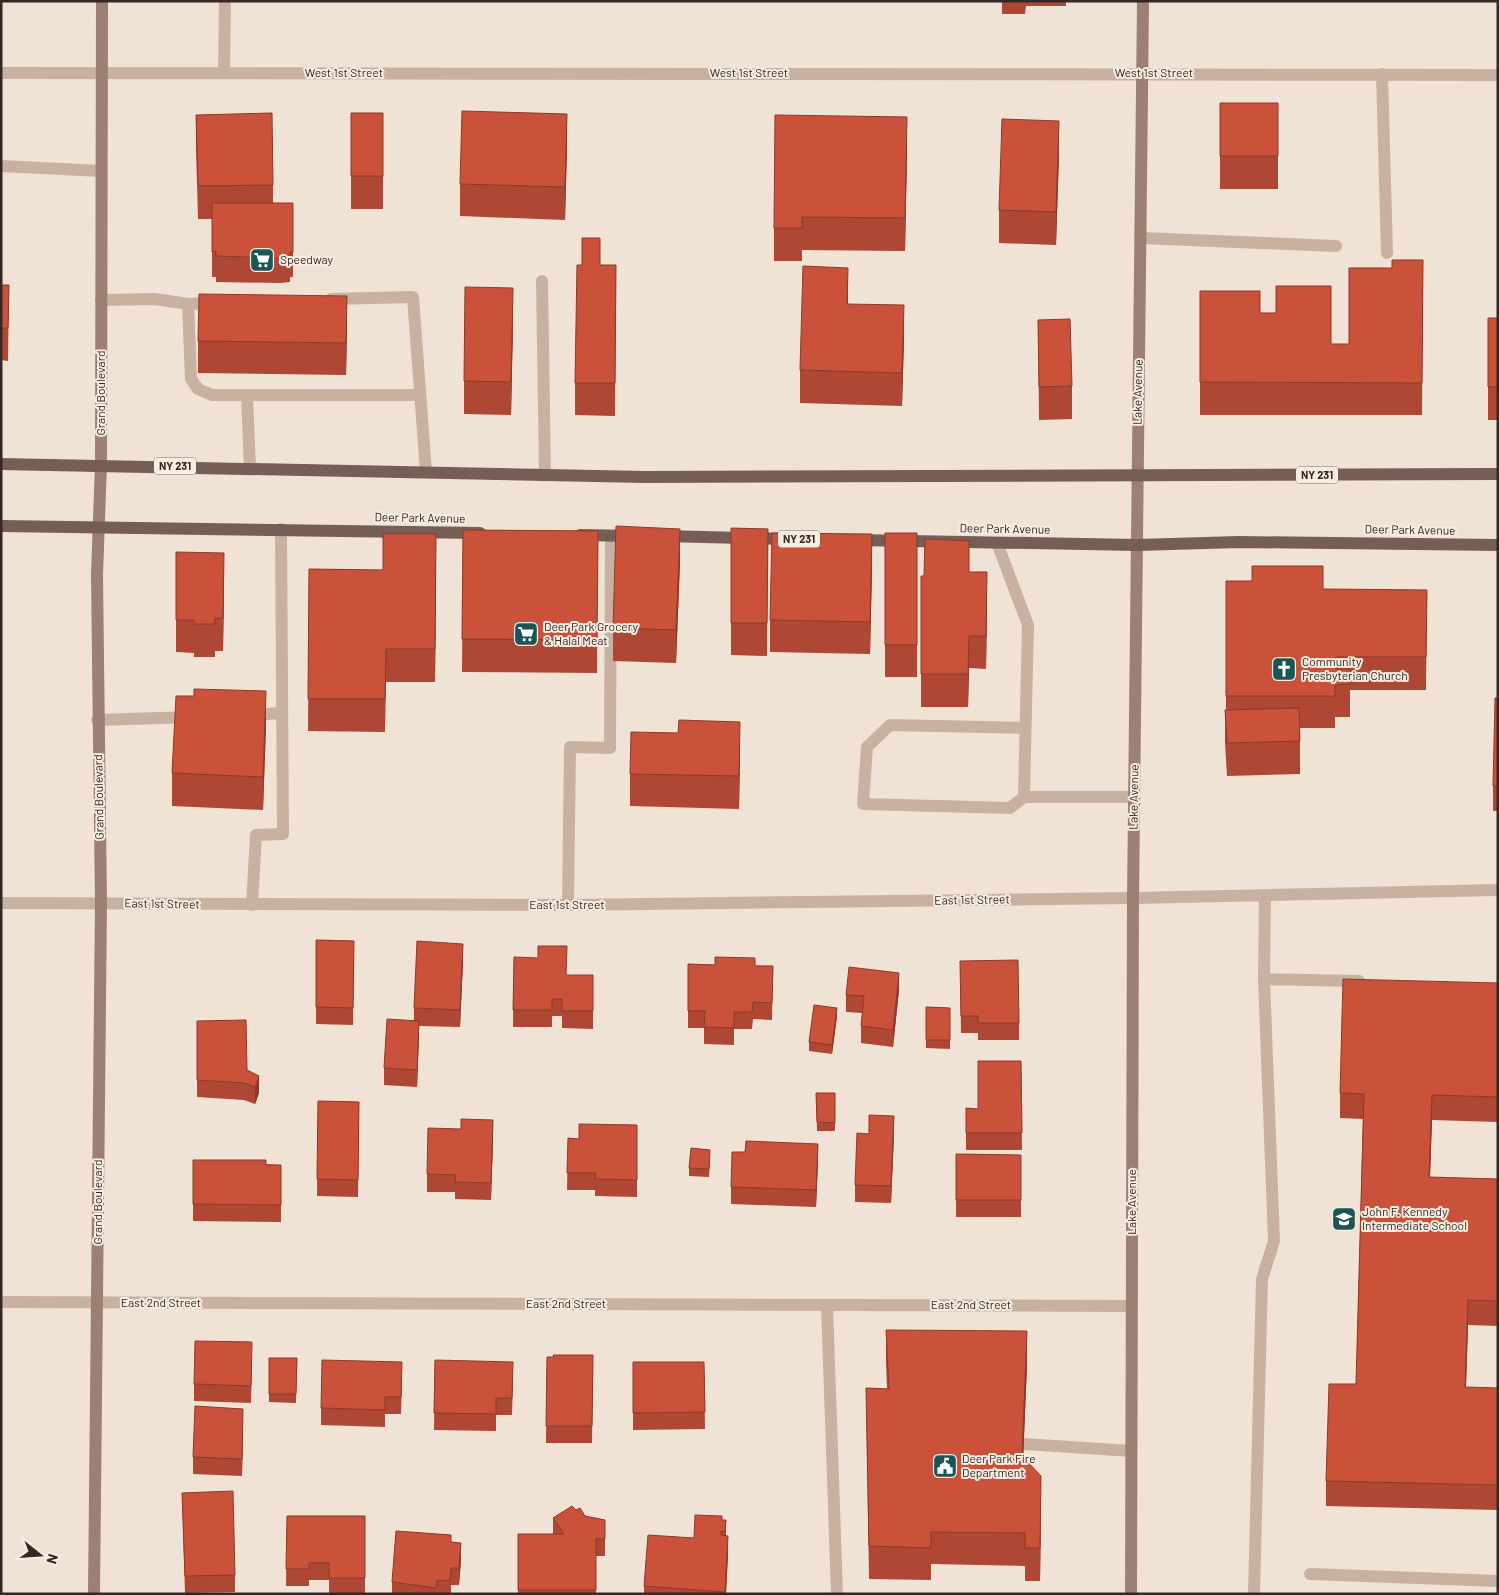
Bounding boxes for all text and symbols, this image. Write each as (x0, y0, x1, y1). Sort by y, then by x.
street label: West 1st Street (305, 65, 383, 79)
street label: West 1st Street (710, 65, 788, 79)
street label: West 1st Street (1115, 65, 1193, 79)
supermarket icon: Speedway (249, 247, 275, 273)
place label: Speedway (280, 252, 333, 266)
street label: Grand Boulevard (93, 350, 107, 436)
street label: Lake Avenue (1129, 359, 1145, 425)
road number: NY 231 (154, 458, 196, 474)
road number: NY 231 (1296, 466, 1338, 484)
street label: Deer Park Avenue (374, 509, 466, 525)
street label: Deer Park Avenue (959, 520, 1051, 536)
street label: Deer Park Avenue (1364, 521, 1456, 537)
road number: NY 231 (778, 530, 820, 548)
place label: Deer Park Grocery & Halal Meat (544, 619, 638, 647)
supermarket icon: Deer Park Grocery & Halal Meat (513, 621, 539, 647)
place label: Community Presbyterian Church (1302, 654, 1408, 682)
church icon: Community Presbyterian Church (1271, 656, 1297, 682)
street label: Grand Boulevard (90, 754, 106, 840)
street label: Lake Avenue (1125, 764, 1141, 830)
street label: East 1st Street (934, 891, 1010, 907)
street label: East 1st Street (124, 895, 200, 911)
street label: East 1st Street (529, 897, 605, 911)
street label: Grand Boulevard (90, 1159, 104, 1245)
street label: Lake Avenue (1124, 1169, 1138, 1235)
place label: John F. Kennedy Intermediate School (1362, 1204, 1467, 1232)
school or university icon: John F. Kennedy Intermediate School (1331, 1206, 1357, 1232)
street label: East 2nd Street (121, 1295, 201, 1309)
street label: East 2nd Street (526, 1296, 606, 1310)
street label: East 2nd Street (931, 1297, 1011, 1311)
place label: Deer Park Fire Department (962, 1451, 1036, 1479)
public building icon: Deer Park Fire Department (932, 1453, 958, 1479)
north arrow (15, 1530, 65, 1580)
text: N (43, 1552, 62, 1566)

